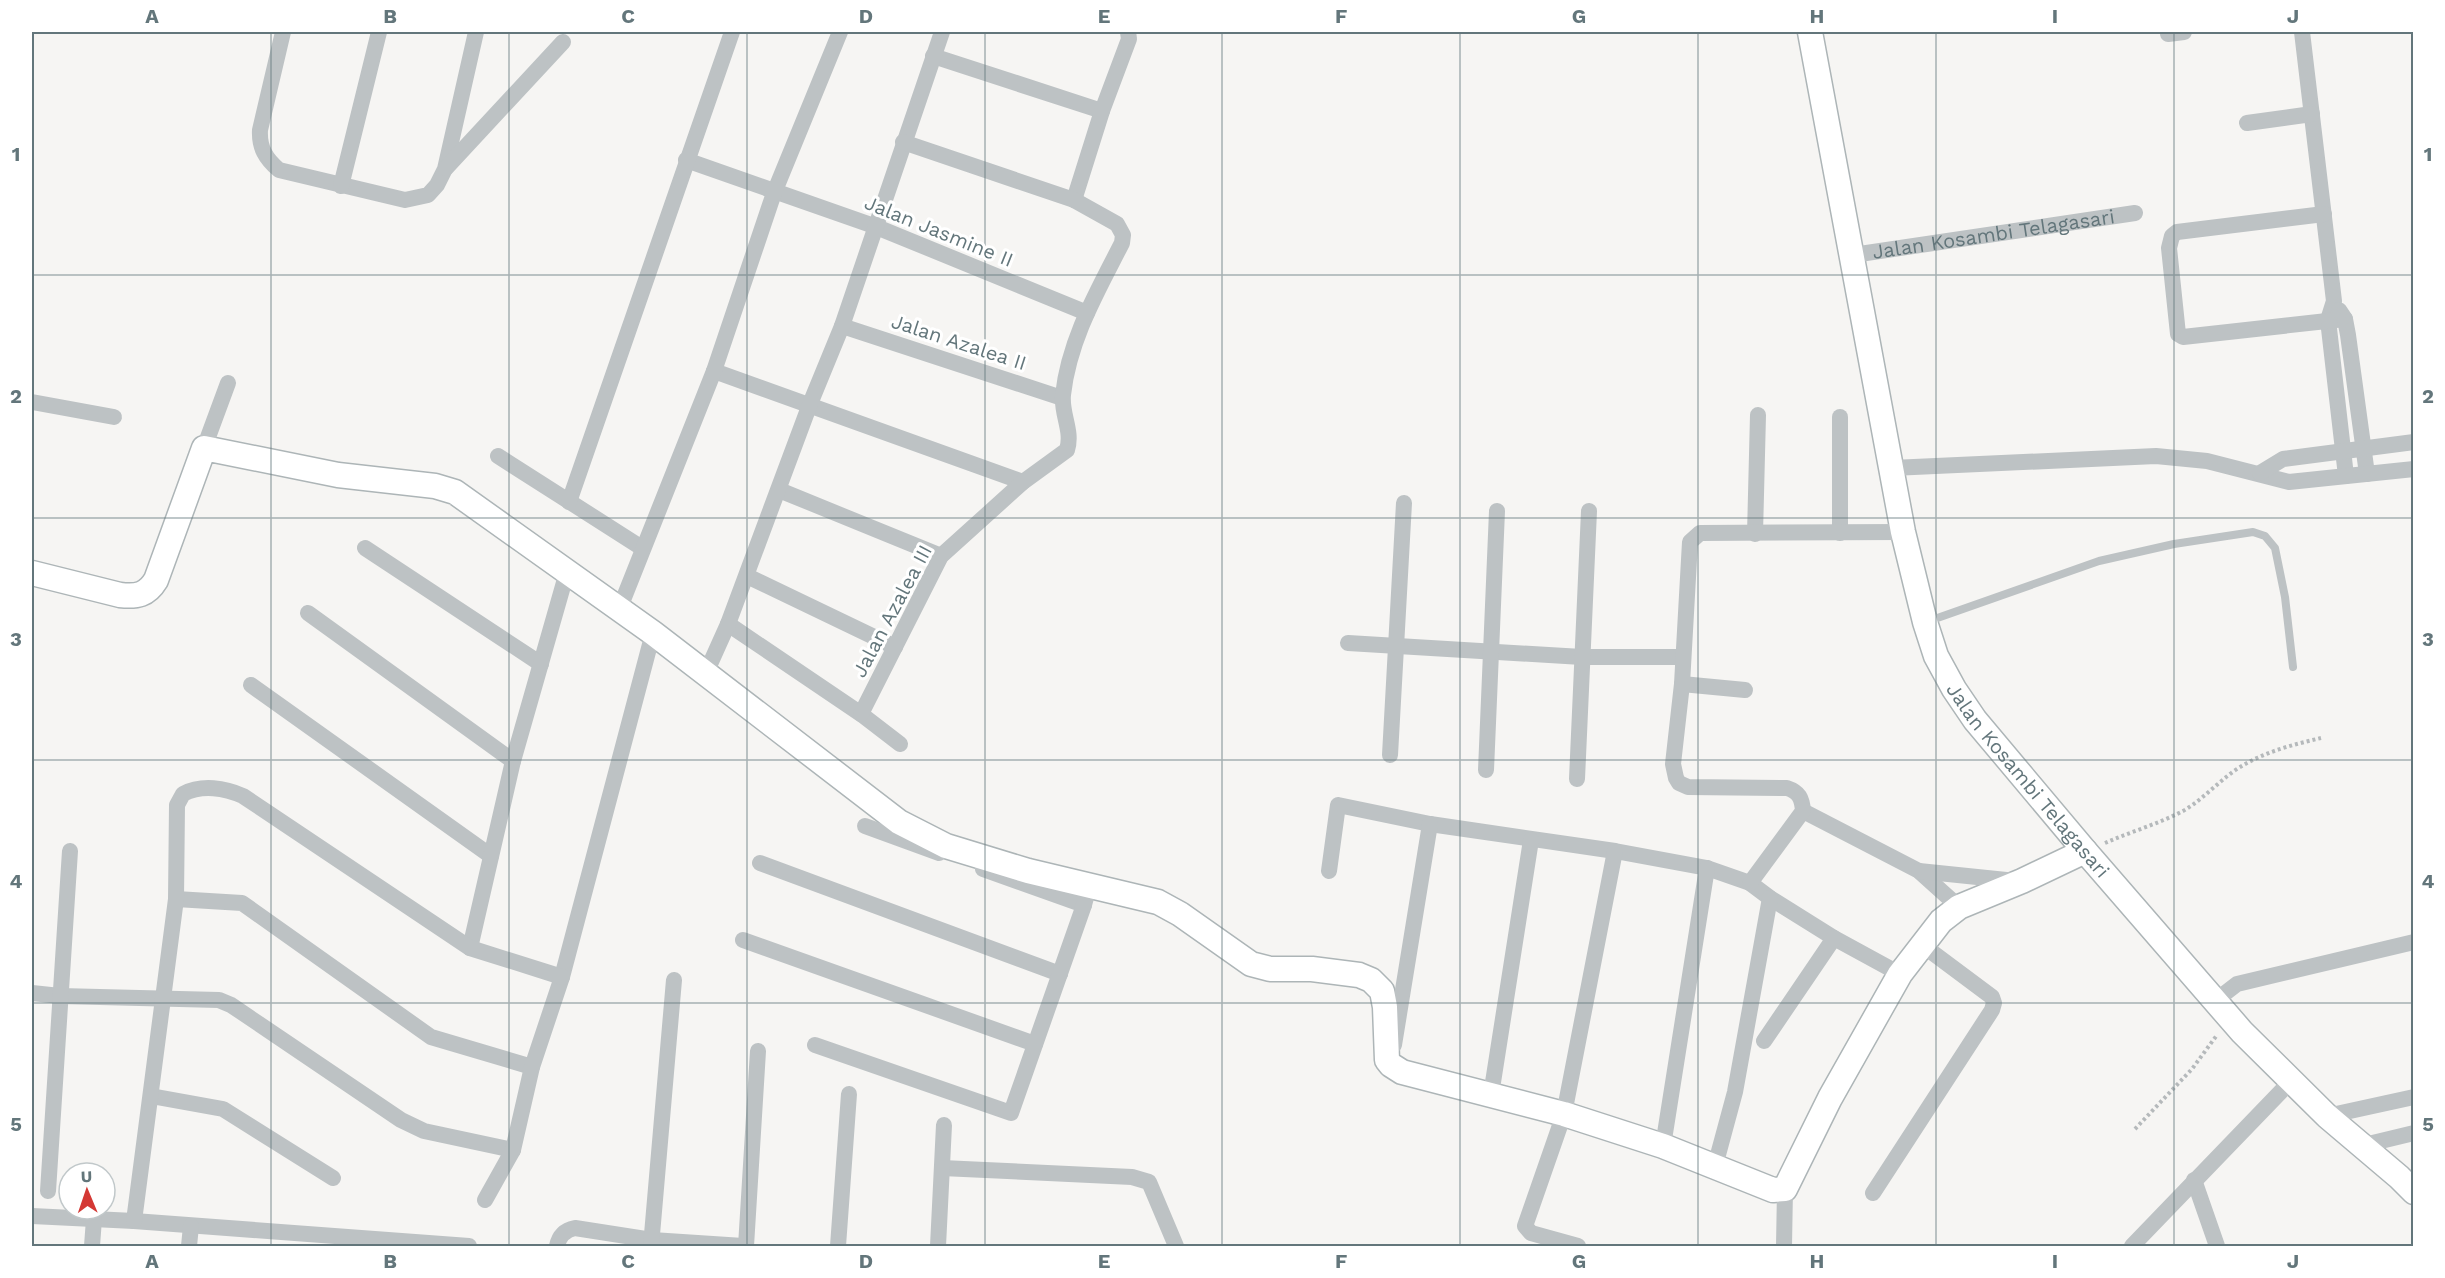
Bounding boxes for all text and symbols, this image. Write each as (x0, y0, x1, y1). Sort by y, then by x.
text: A (145, 4, 159, 28)
text: B (383, 4, 397, 28)
text: C (621, 4, 635, 28)
text: D (859, 4, 873, 28)
text: E (1098, 4, 1110, 28)
text: F (1335, 4, 1347, 28)
text: G (1572, 4, 1586, 28)
text: H (1810, 4, 1824, 28)
text: I (2052, 4, 2058, 28)
text: J (2287, 4, 2299, 28)
text: 1 (12, 142, 20, 166)
text: 1 (2424, 142, 2432, 166)
street label: Jalan Jasmine II (861, 190, 1017, 272)
street label: Jalan Kosambi Telagasari (1871, 204, 2116, 264)
street label: Jalan Azalea II (888, 309, 1030, 375)
text: 2 (10, 384, 22, 408)
text: 2 (2422, 384, 2434, 408)
street label: Jalan Azalea III (847, 541, 937, 681)
text: 3 (10, 627, 22, 651)
text: 3 (2422, 627, 2434, 651)
street label: Jalan Kosambi Telagasari (1941, 678, 2115, 882)
text: 4 (10, 869, 23, 893)
text: 4 (2422, 869, 2435, 893)
text: 5 (10, 1112, 22, 1136)
text: 5 (2422, 1112, 2434, 1136)
north arrow (57, 1161, 117, 1221)
text: U (80, 1167, 93, 1186)
text: A (145, 1249, 159, 1273)
text: B (383, 1249, 397, 1273)
text: C (621, 1249, 635, 1273)
text: D (859, 1249, 873, 1273)
text: E (1098, 1249, 1110, 1273)
text: F (1335, 1249, 1347, 1273)
text: G (1572, 1249, 1586, 1273)
text: H (1810, 1249, 1824, 1273)
text: I (2052, 1249, 2058, 1273)
text: J (2287, 1249, 2299, 1273)

